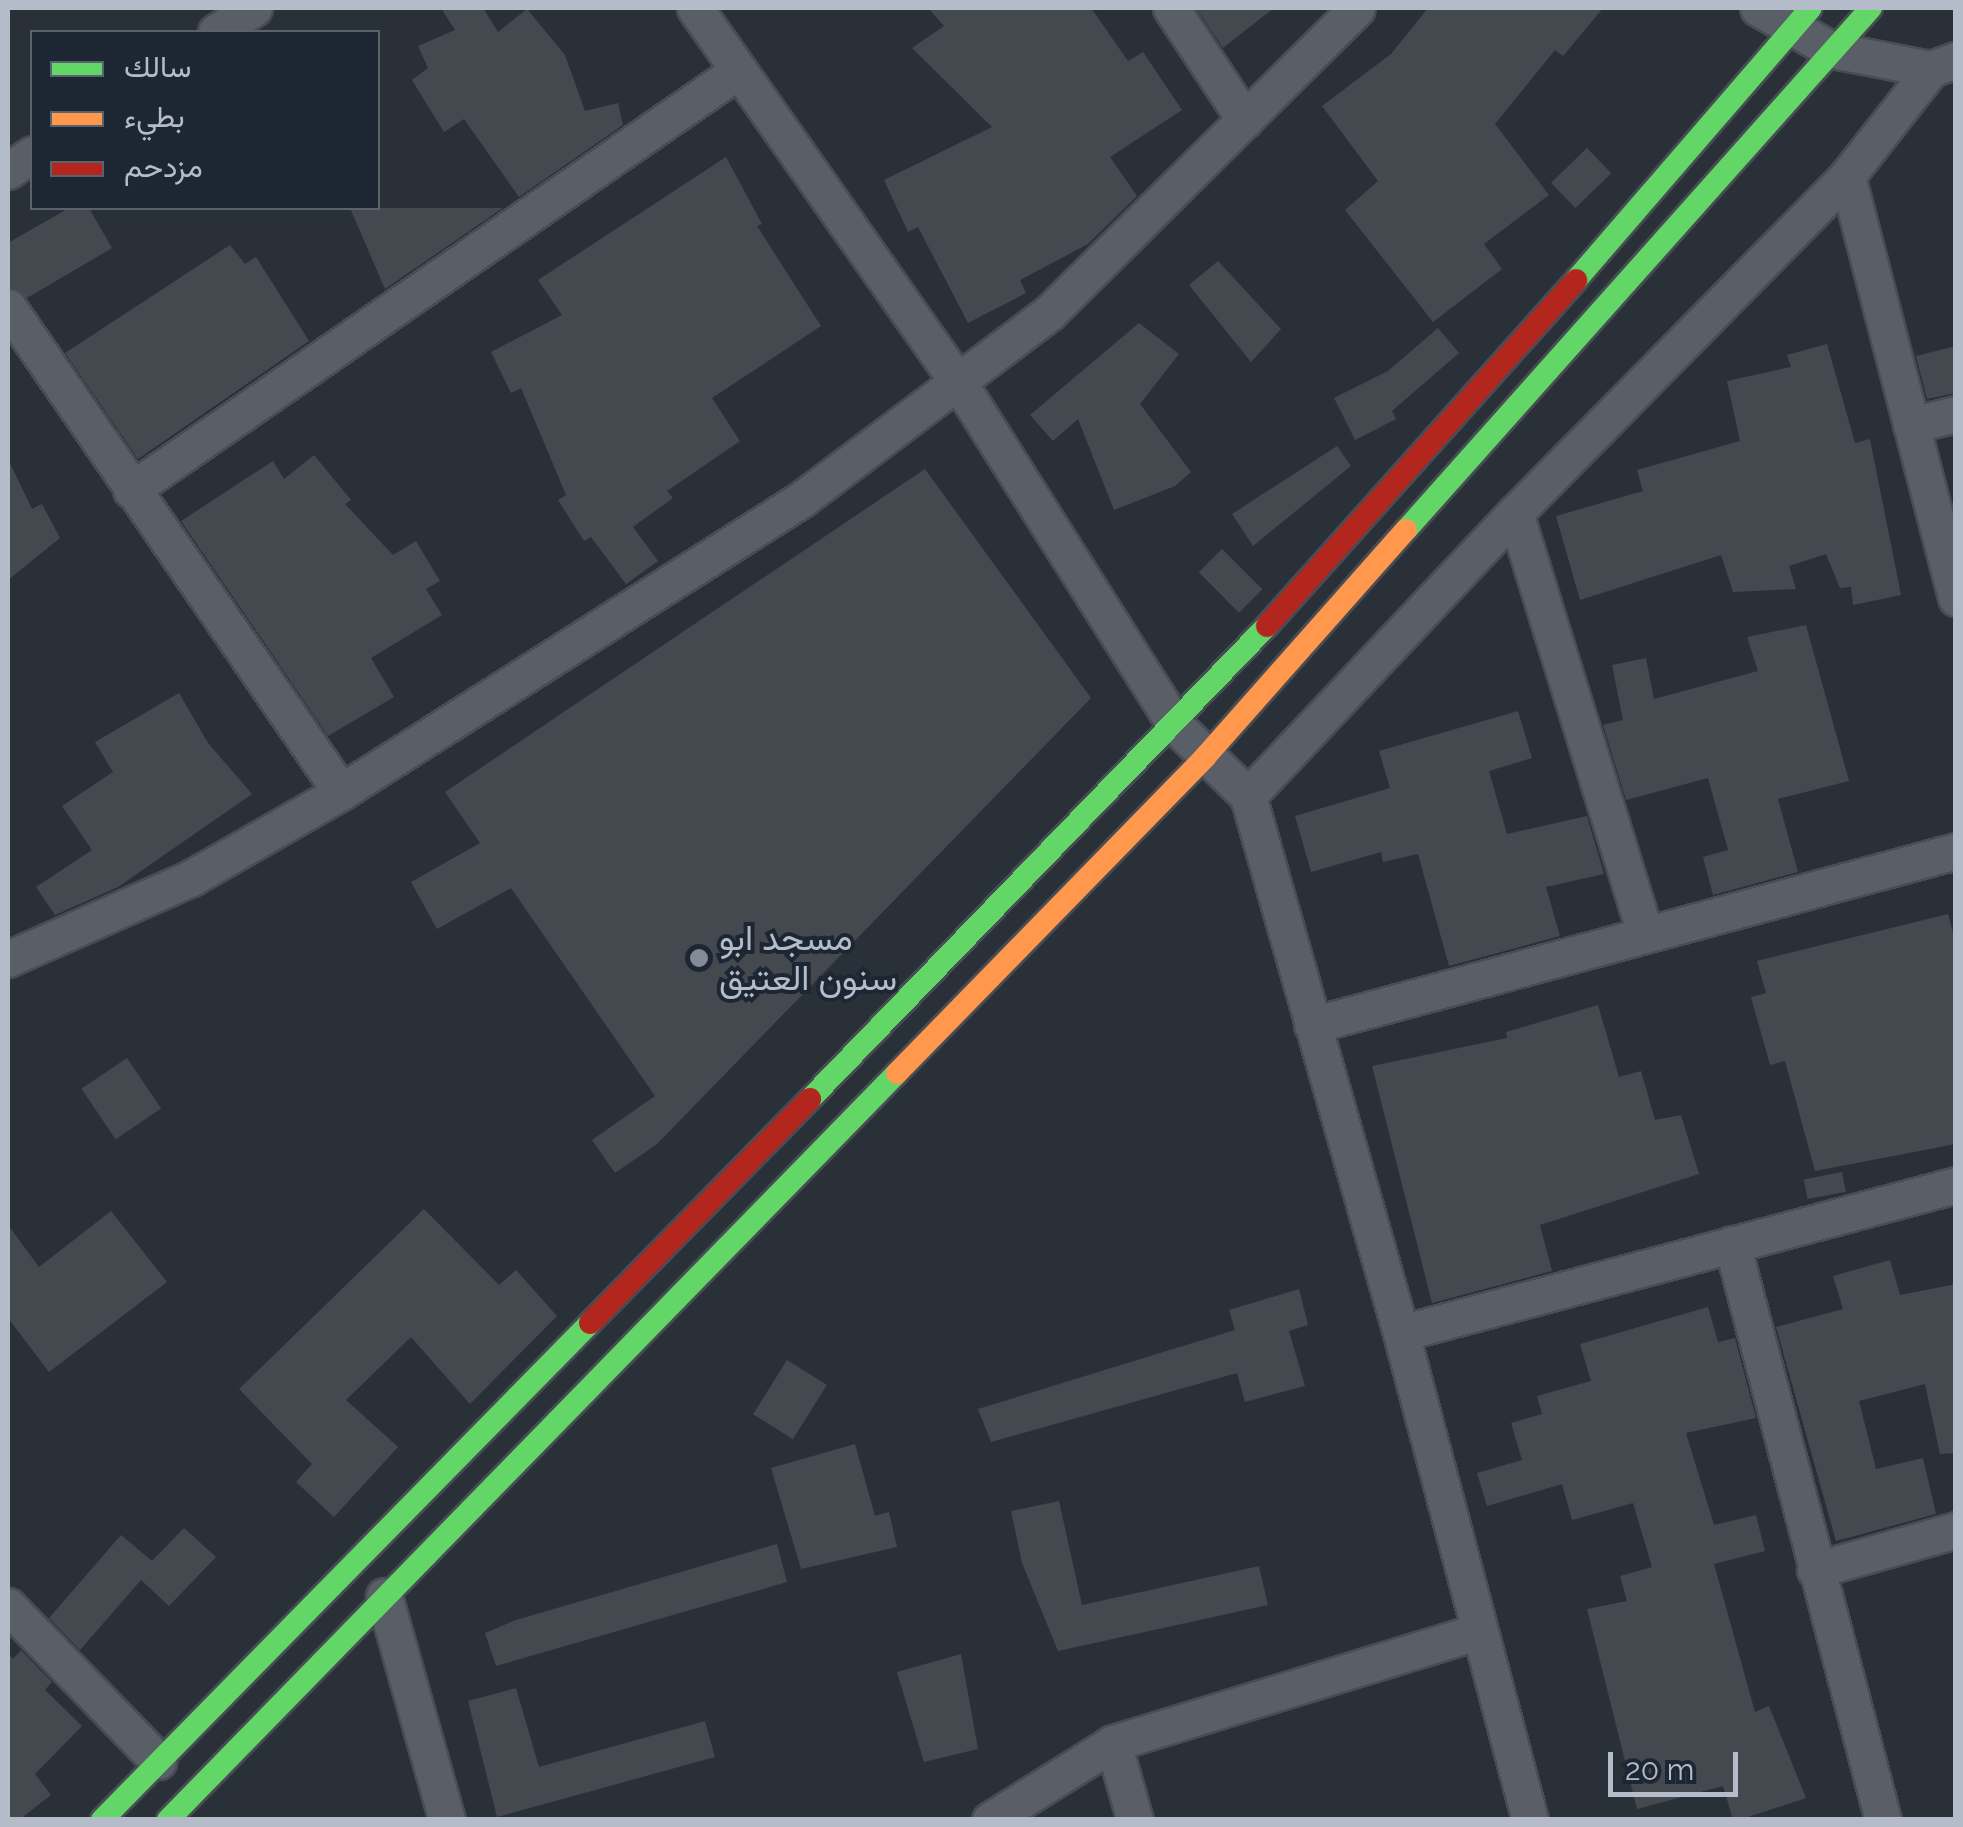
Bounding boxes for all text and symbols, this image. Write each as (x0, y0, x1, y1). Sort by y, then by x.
legend (30, 30, 380, 210)
text: سالك (124, 49, 191, 84)
text: بطيء (124, 99, 185, 134)
text: مزدحم (124, 149, 203, 184)
place label: مسجد ابو سنون العتيق (719, 917, 897, 999)
marker: مسجد ابو سنون العتيق (688, 947, 710, 969)
scale bar (1613, 1732, 1743, 1794)
text: 20 m (1625, 1752, 1694, 1787)

